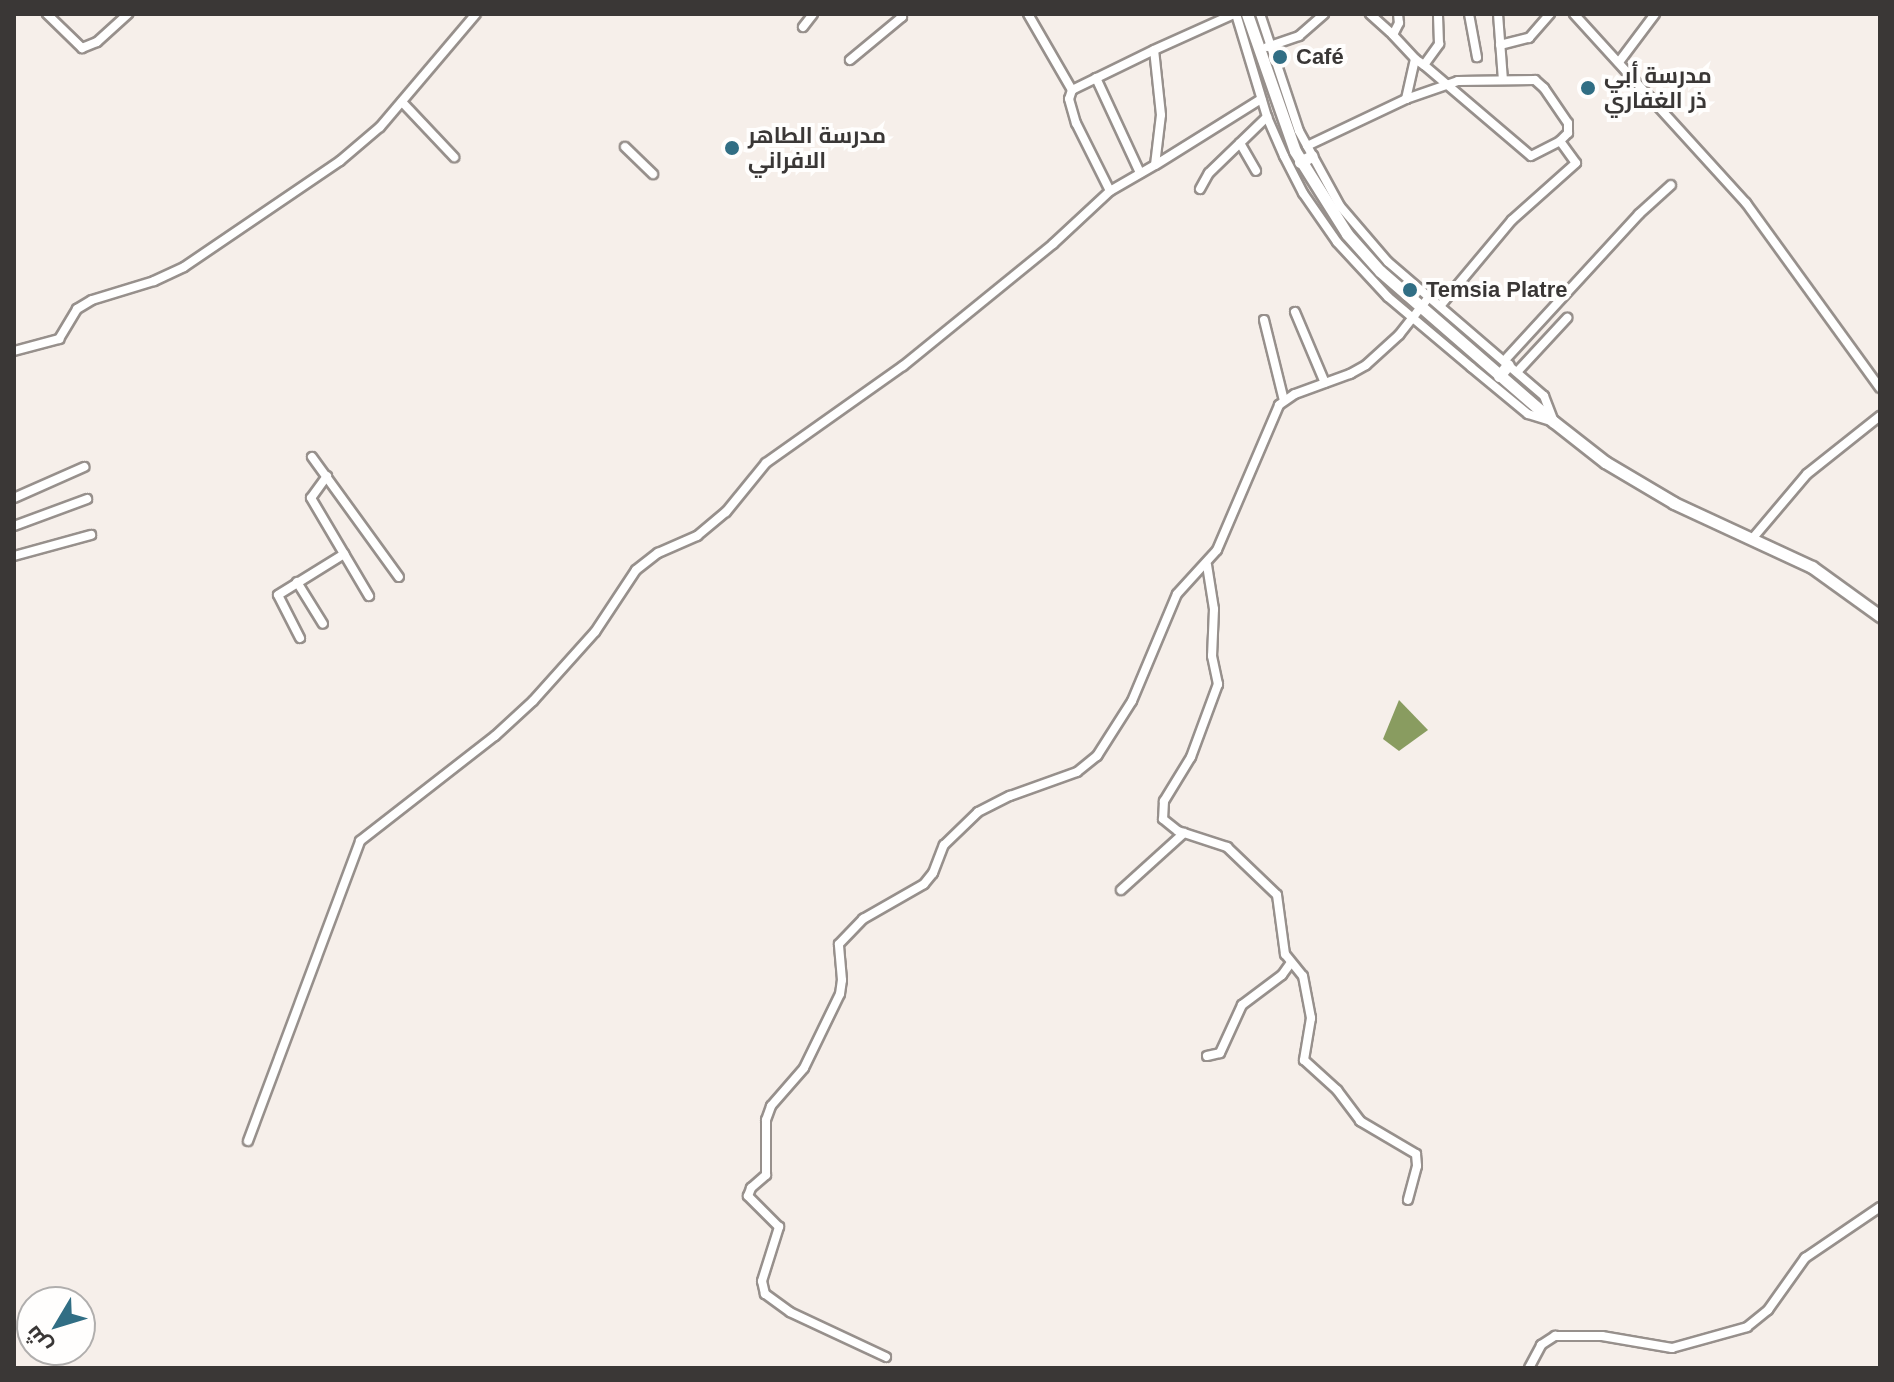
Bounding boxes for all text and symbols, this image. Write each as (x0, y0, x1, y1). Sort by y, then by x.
place label: Café (1296, 44, 1344, 70)
marker: Café (1271, 48, 1289, 66)
place label: مدرسة أبي ذر الغفاري (1604, 62, 1712, 114)
marker: مدرسة أبي ذر الغفاري (1579, 79, 1597, 97)
place label: مدرسة الطاهر الافراني (748, 122, 886, 174)
marker: مدرسة الطاهر الافراني (723, 139, 741, 157)
place label: Temsia Platre (1426, 277, 1567, 303)
marker: Temsia Platre (1401, 281, 1419, 299)
north arrow (16, 1286, 96, 1366)
text: ش (20, 1321, 57, 1359)

